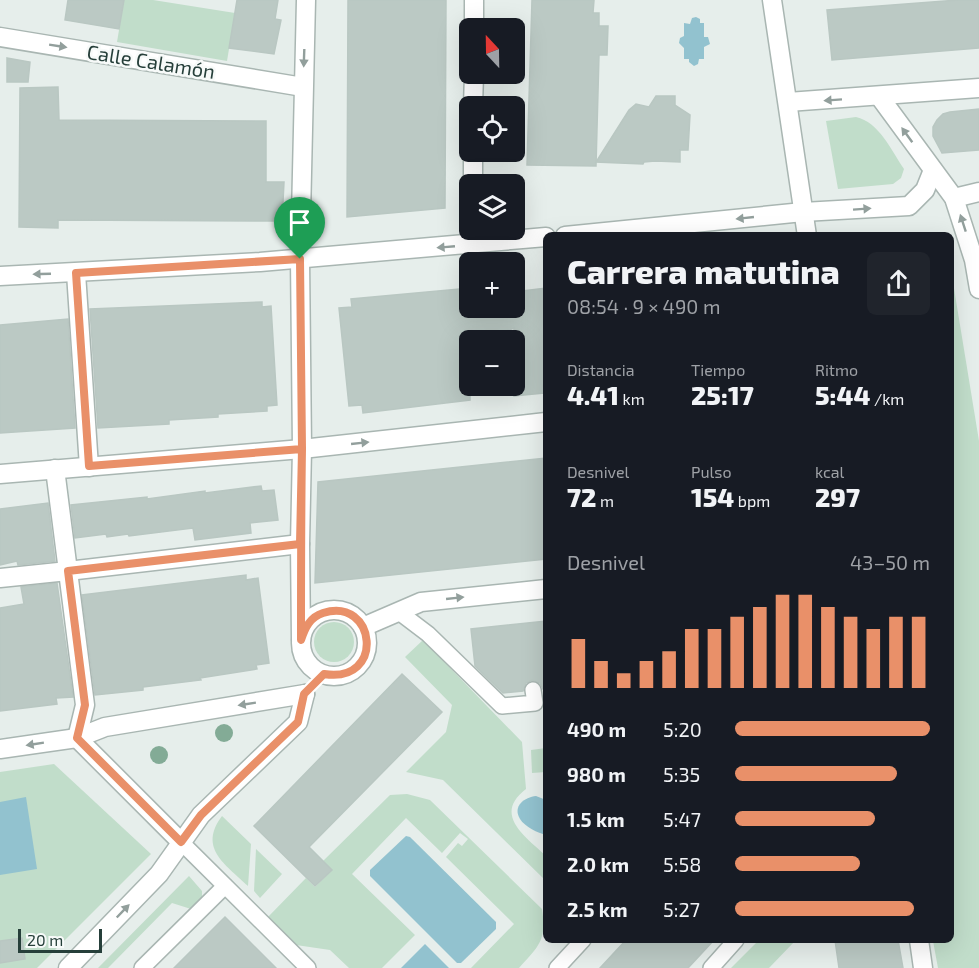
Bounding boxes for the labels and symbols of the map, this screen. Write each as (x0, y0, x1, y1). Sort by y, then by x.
north arrow (459, 18, 525, 84)
street label: Calle Calamón (85, 39, 217, 83)
one-way arrow (48, 42, 67, 51)
one-way arrow (299, 49, 309, 68)
one-way arrow (824, 95, 843, 104)
one-way arrow (901, 127, 913, 143)
pin (274, 197, 325, 259)
one-way arrow (852, 204, 871, 213)
one-way arrow (735, 213, 754, 223)
one-way arrow (957, 214, 967, 232)
one-way arrow (436, 242, 455, 252)
one-way arrow (32, 270, 51, 279)
one-way arrow (351, 438, 370, 447)
one-way arrow (445, 593, 464, 603)
one-way arrow (237, 699, 256, 708)
one-way arrow (26, 740, 45, 749)
one-way arrow (116, 904, 130, 918)
scale bar (18, 926, 102, 954)

